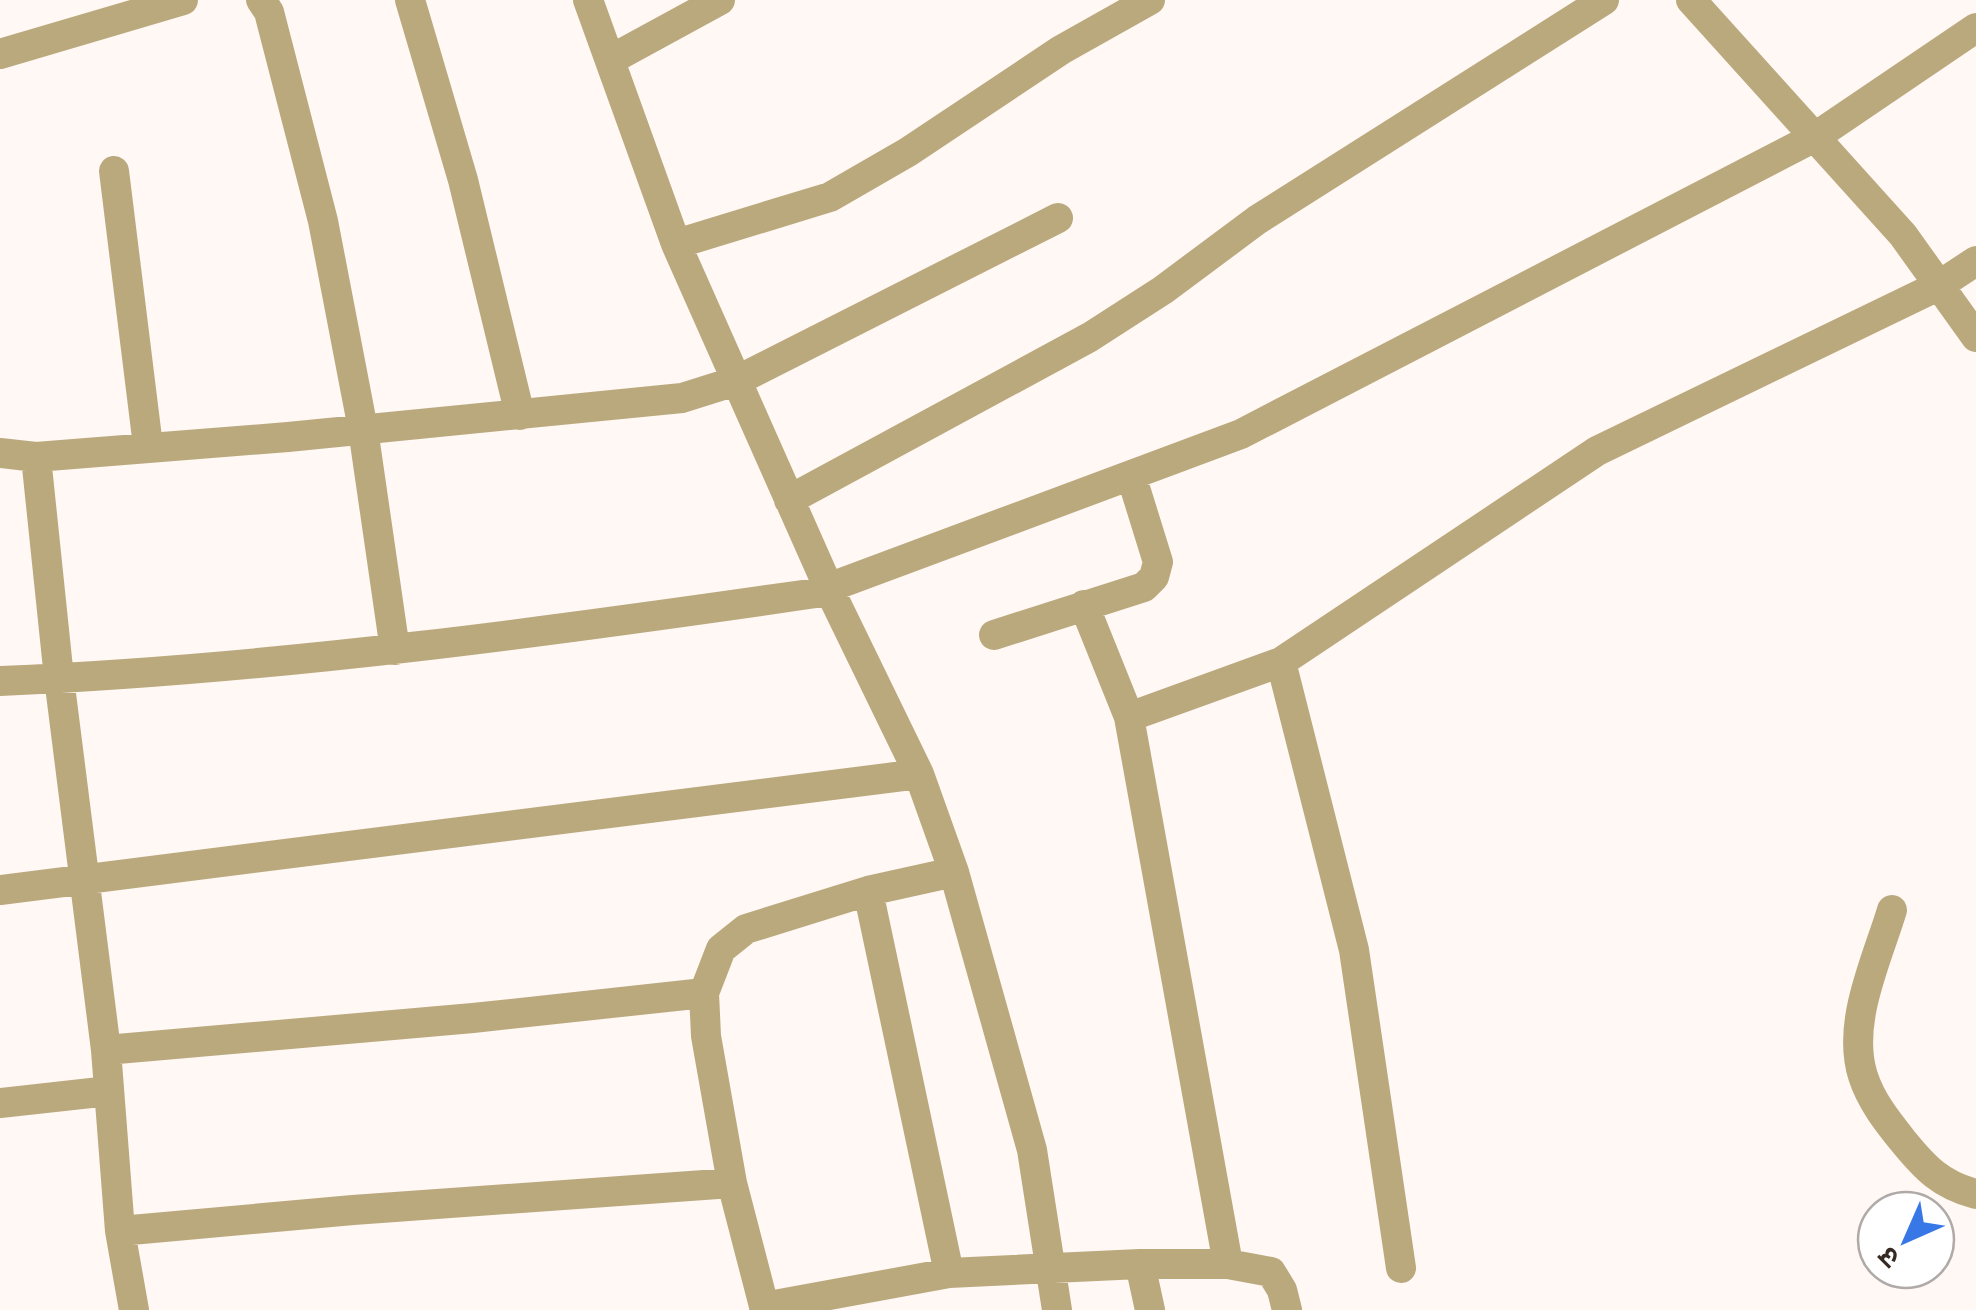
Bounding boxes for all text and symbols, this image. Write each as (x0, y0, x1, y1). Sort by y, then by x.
north arrow (1856, 1190, 1956, 1290)
text: उ (1869, 1237, 1909, 1277)

